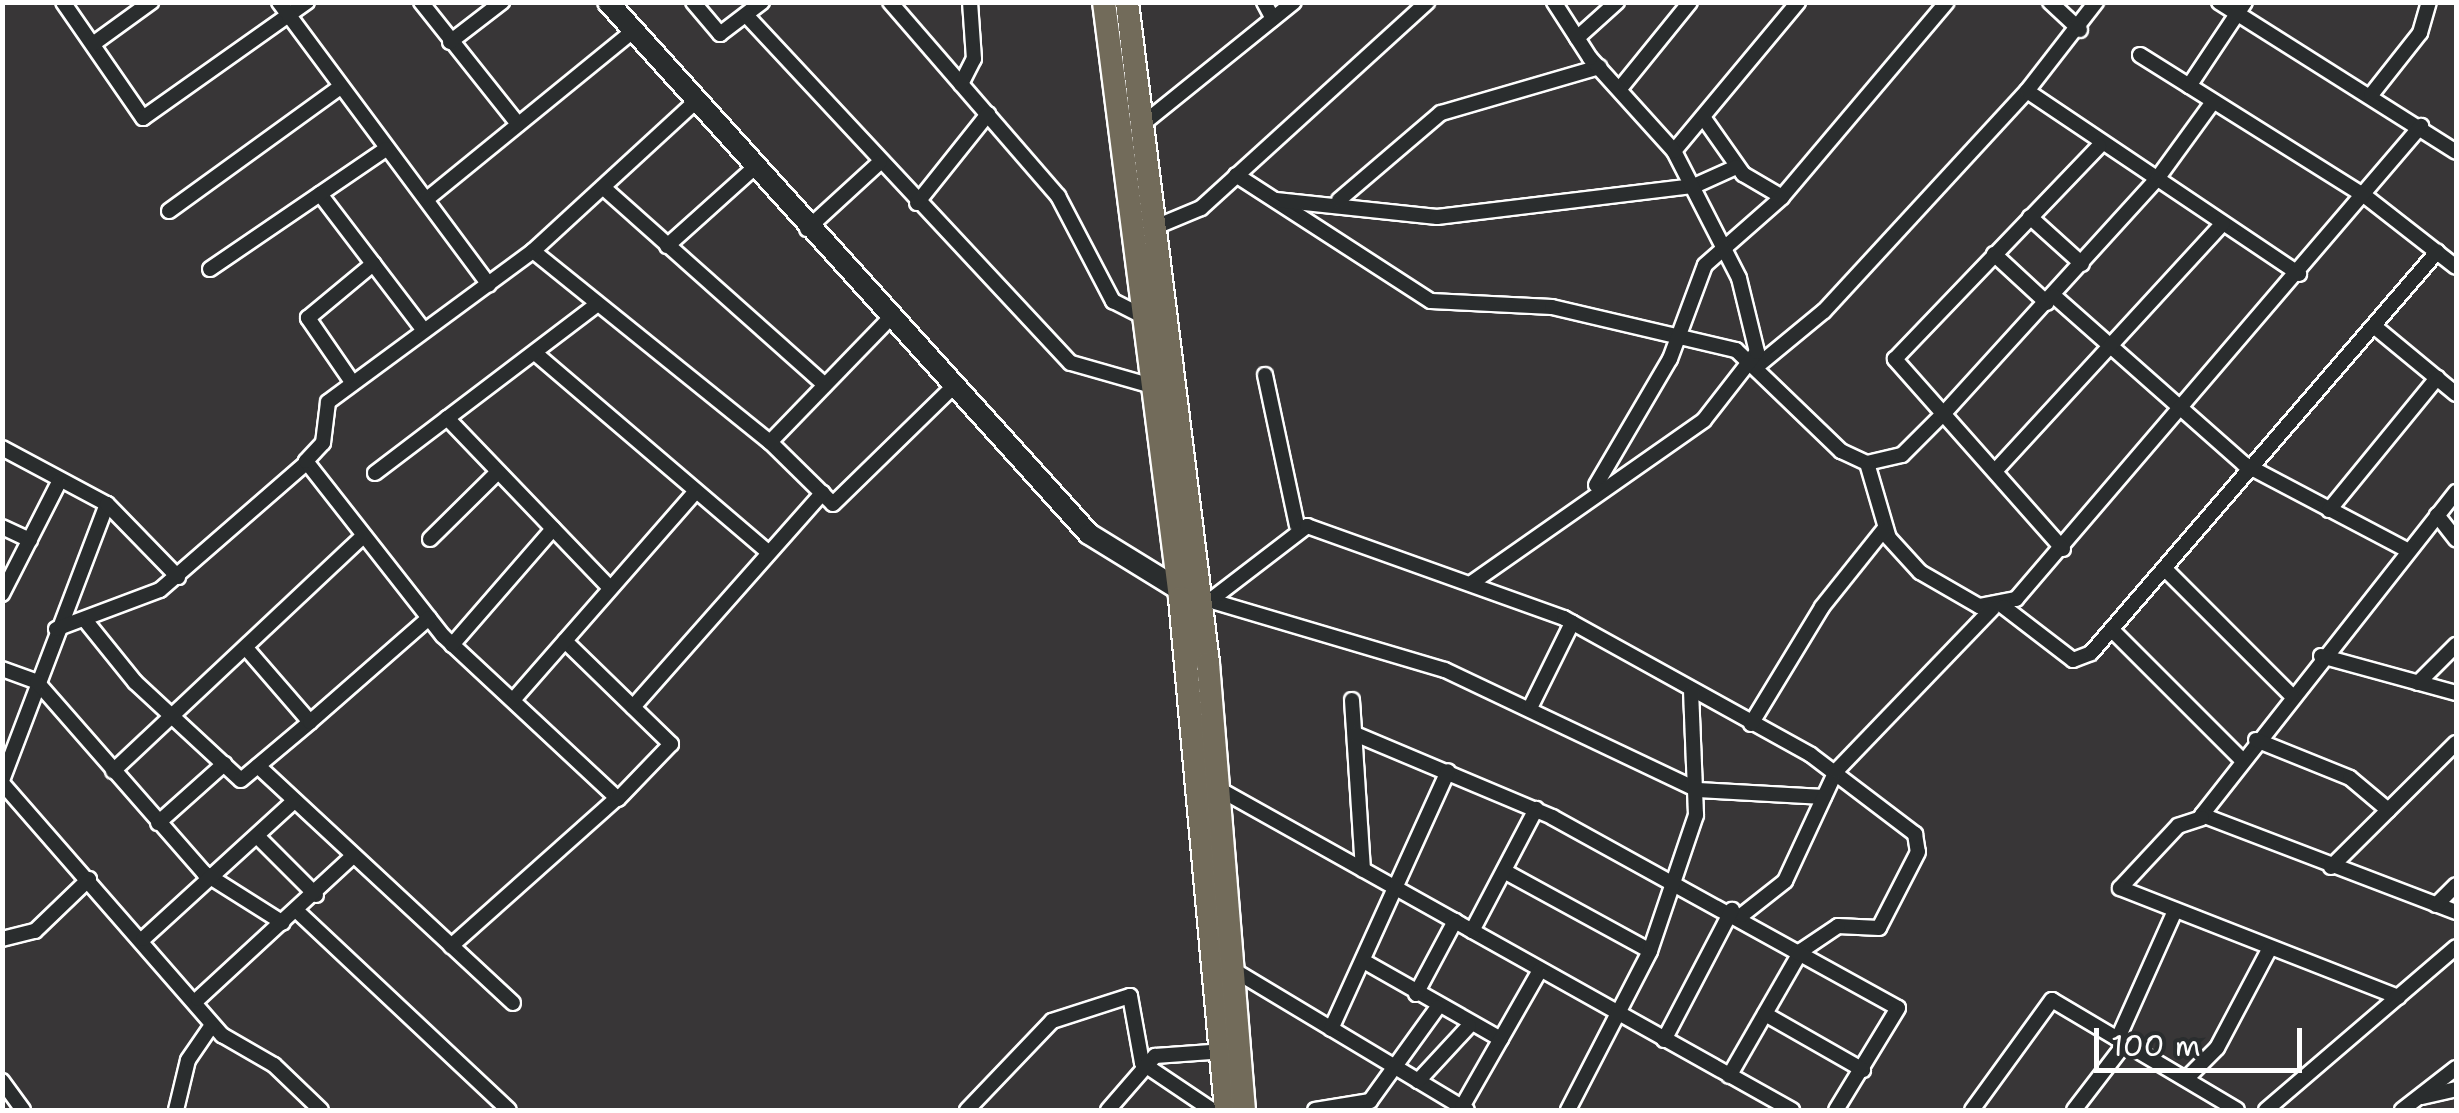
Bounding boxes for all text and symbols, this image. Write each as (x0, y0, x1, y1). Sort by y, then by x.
scale bar (2099, 1008, 2306, 1070)
text: 100 m (2111, 1025, 2201, 1066)

